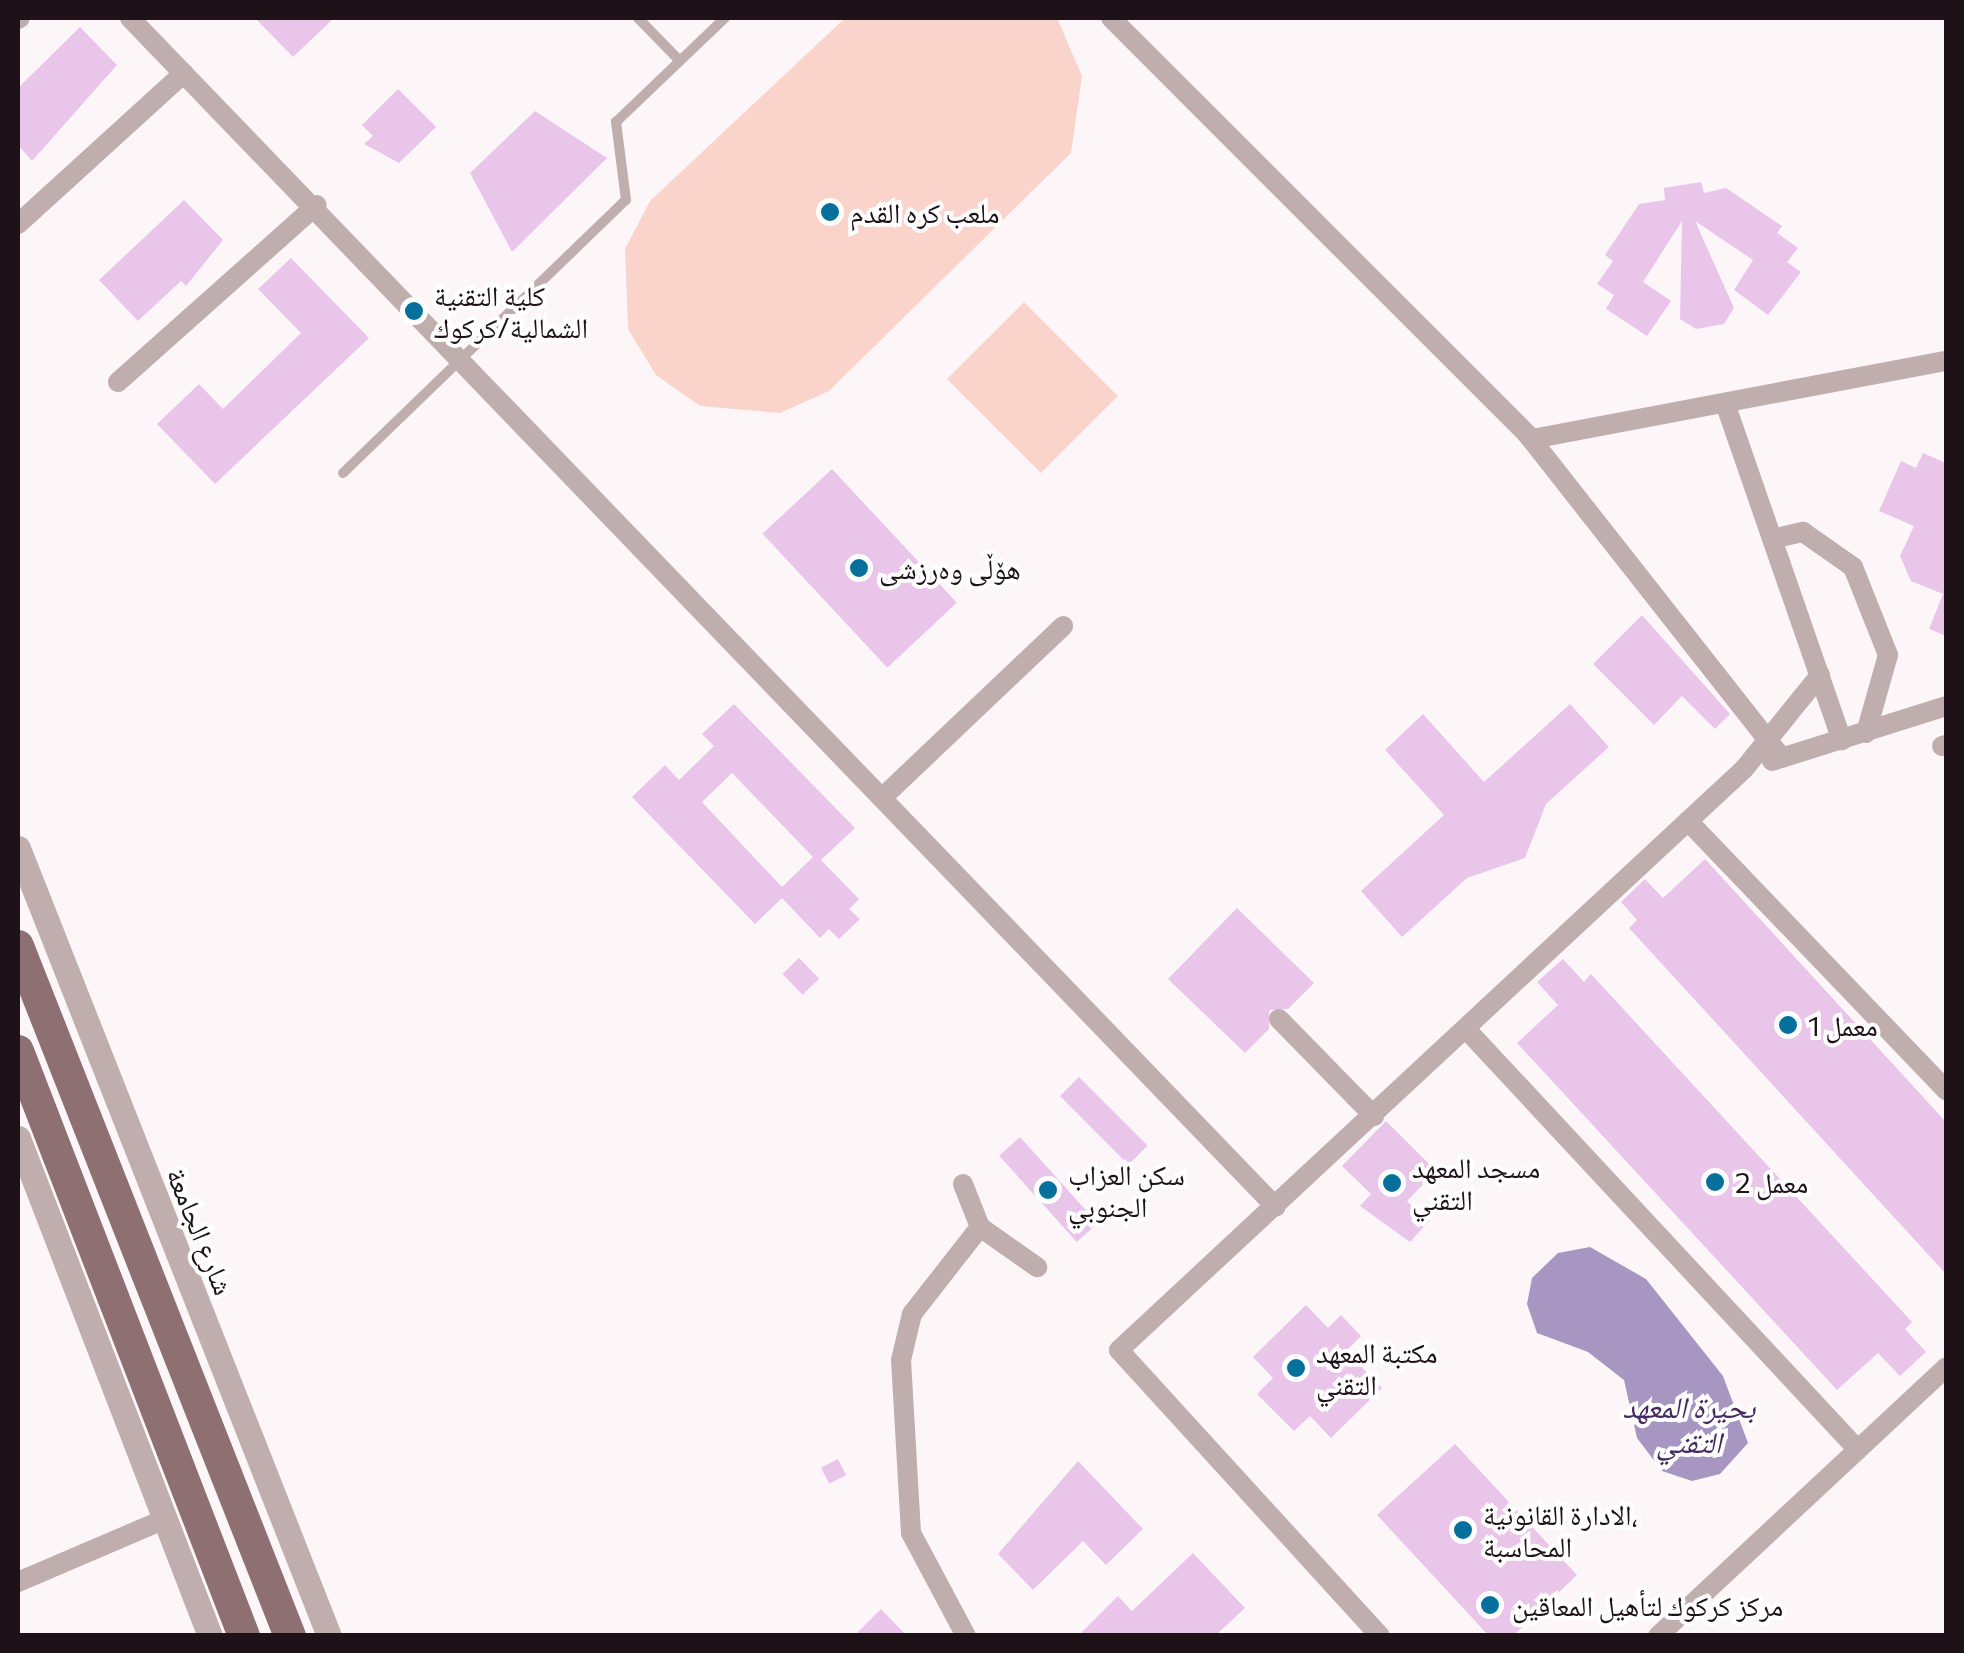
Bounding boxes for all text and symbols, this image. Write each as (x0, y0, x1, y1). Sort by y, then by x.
place label: ملعب كره القدم (850, 195, 1000, 229)
marker: ملعب كره القدم (819, 201, 841, 223)
place label: كلية التقنية الشمالية/كركوك (434, 278, 588, 344)
marker: كلية التقنية الشمالية/كركوك (403, 300, 425, 322)
place label: هۆڵی وەرزشی (879, 551, 1021, 585)
marker: هۆڵی وەرزشی (848, 557, 870, 579)
place label: معمل 1 (1808, 1008, 1878, 1042)
marker: معمل 1 (1777, 1014, 1799, 1036)
place label: مسجد المعهد التقني (1412, 1150, 1540, 1216)
place label: سكن العزاب الجنوبي (1068, 1157, 1185, 1223)
street label: شارع الجامعة (160, 1163, 242, 1299)
place label: معمل 2 (1735, 1165, 1808, 1199)
marker: معمل 2 (1704, 1171, 1726, 1193)
marker: مسجد المعهد التقني (1381, 1172, 1403, 1194)
marker: سكن العزاب الجنوبي (1037, 1179, 1059, 1201)
place label: مكتبة المعهد التقني (1316, 1335, 1438, 1401)
marker: مكتبة المعهد التقني (1285, 1357, 1307, 1379)
water label: بحيرة المعهد التقني (1622, 1388, 1756, 1458)
place label: الادارة القانونية، المحاسبة (1483, 1497, 1638, 1563)
marker: الادارة القانونية، المحاسبة (1452, 1519, 1474, 1541)
place label: مركز كركوك لتأهيل المعاقين (1512, 1588, 1783, 1622)
marker: مركز كركوك لتأهيل المعاقين (1477, 1592, 1503, 1618)

